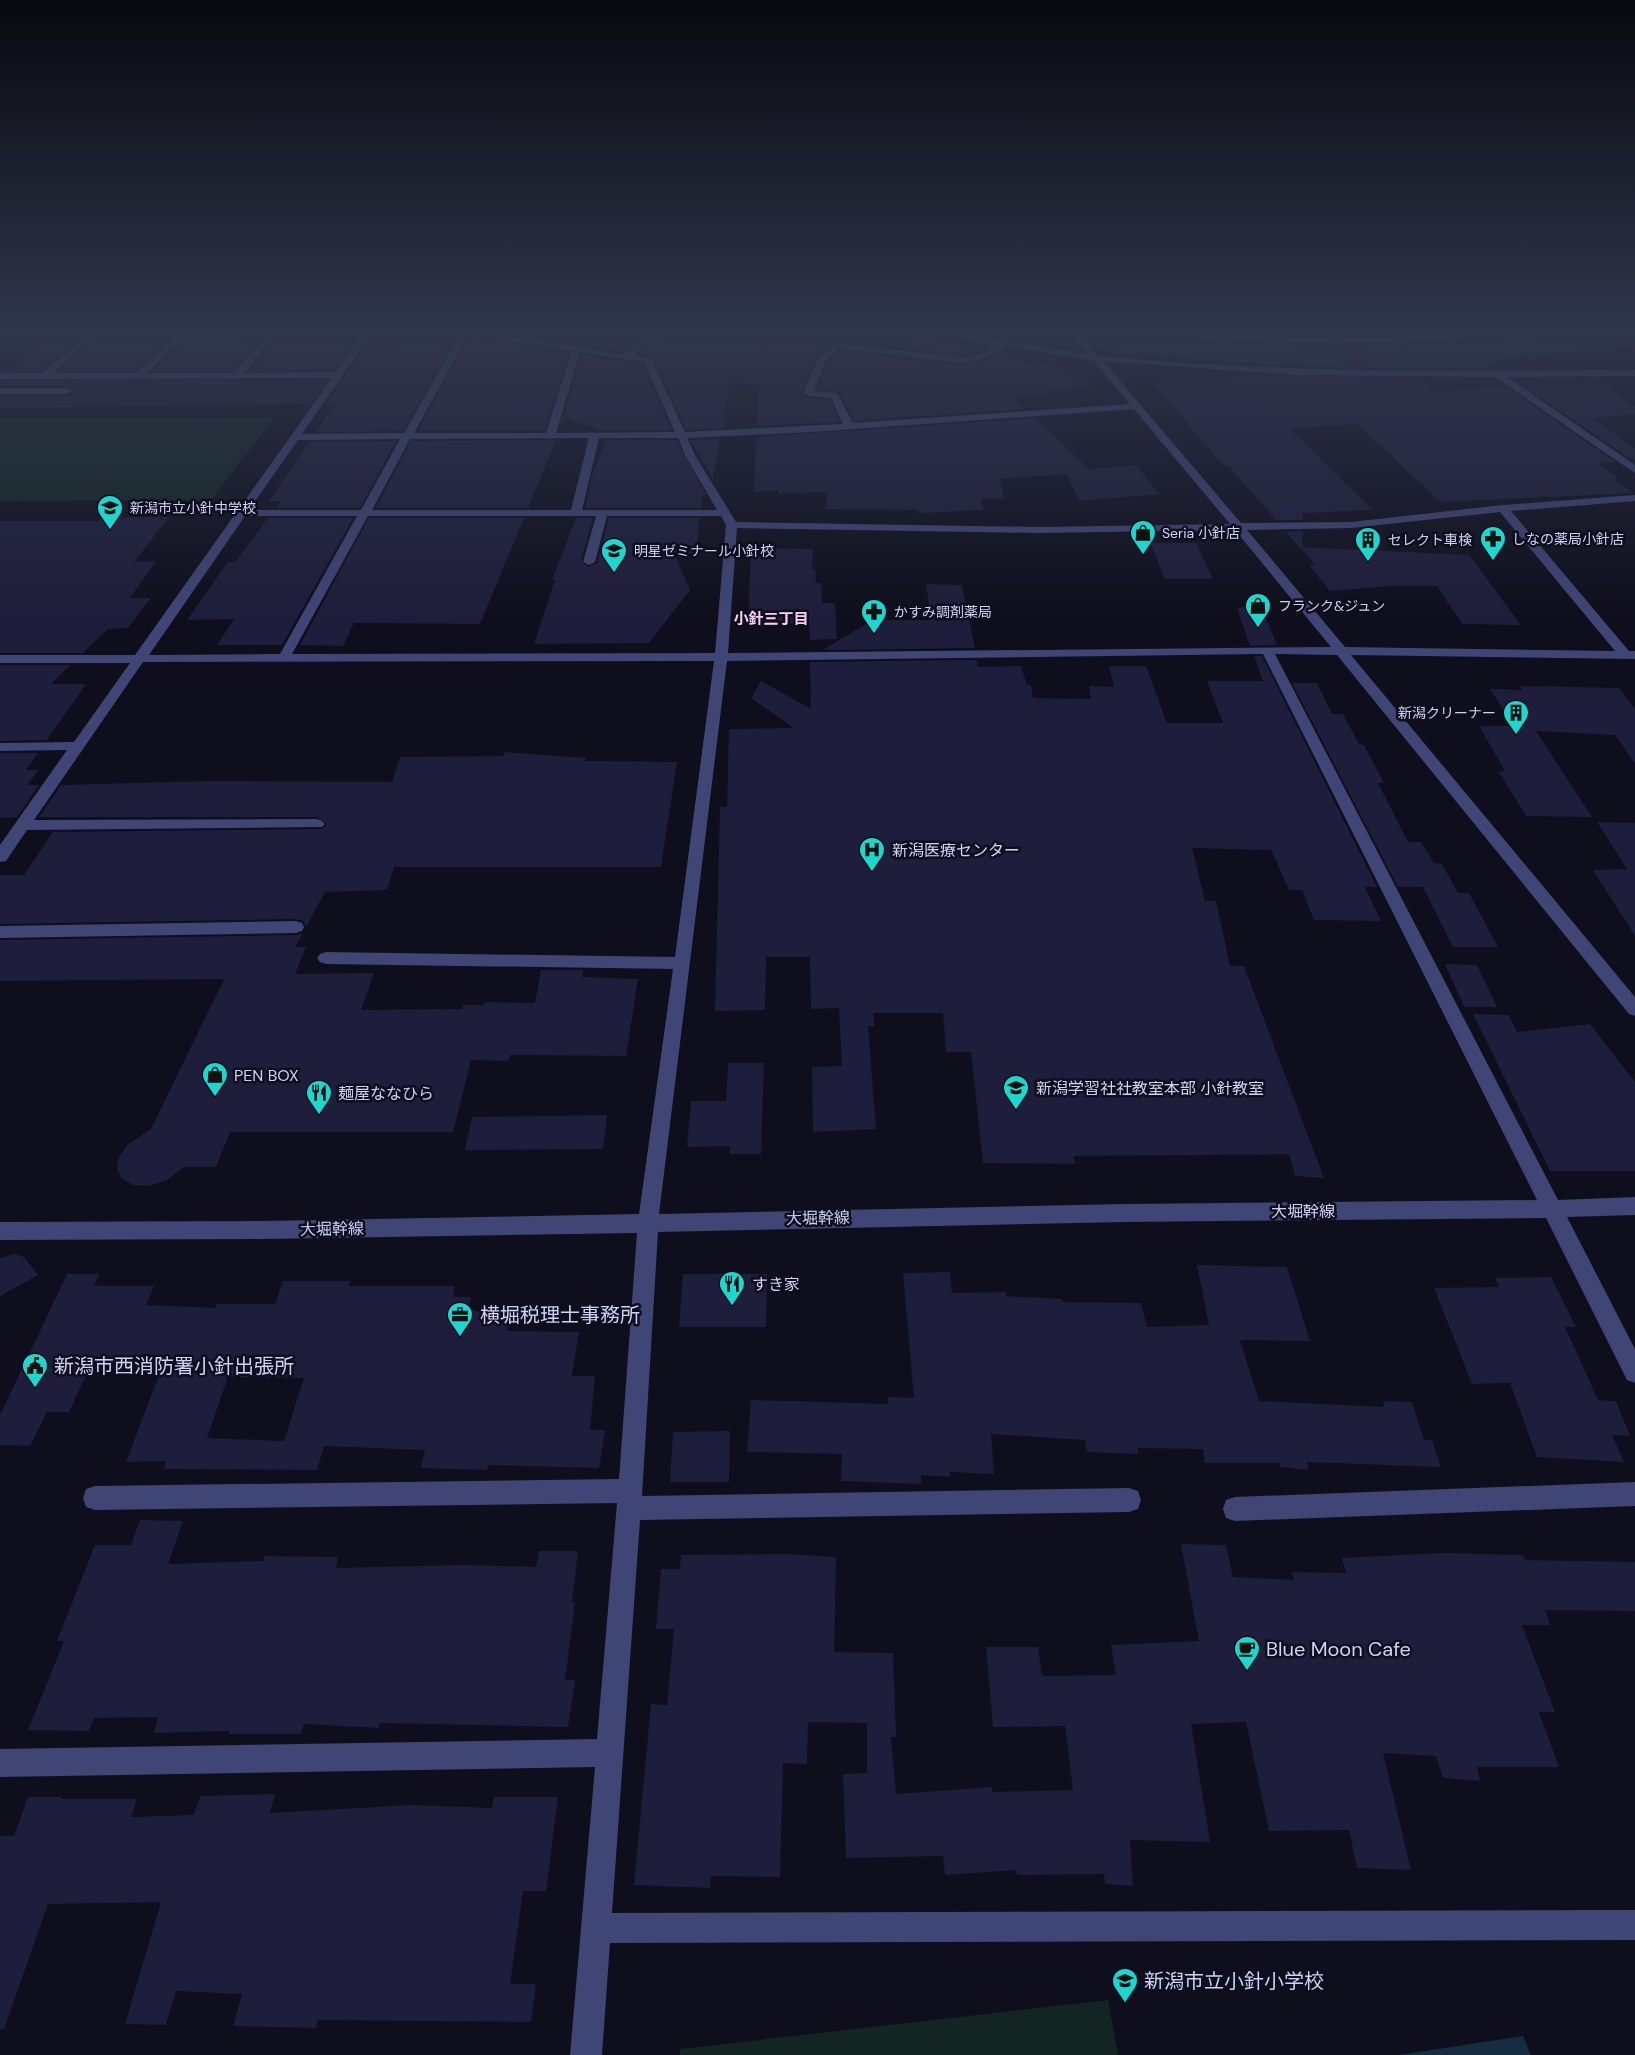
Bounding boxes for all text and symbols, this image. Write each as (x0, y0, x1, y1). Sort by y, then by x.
school or university icon: 新潟市立小針中学校 (95, 493, 125, 531)
place label: 新潟市立小針中学校 (130, 499, 256, 517)
shop icon: Seria 小針店 (1128, 518, 1158, 556)
place label: Seria 小針店 (1162, 524, 1240, 542)
pharmacy icon: しなの薬局小針店 (1478, 524, 1508, 562)
building icon: セレクト車検 (1353, 525, 1383, 563)
place label: しなの薬局小針店 (1512, 530, 1624, 548)
place label: セレクト車検 (1388, 531, 1472, 549)
school or university icon: 明星ゼミナール小針校 (599, 536, 629, 574)
place label: 明星ゼミナール小針校 (634, 542, 774, 560)
shop icon: フランク&ジュン (1243, 591, 1273, 629)
pharmacy icon: かすみ調剤薬局 (859, 597, 889, 635)
place label: フランク&ジュン (1278, 597, 1385, 615)
place label: かすみ調剤薬局 (894, 603, 992, 621)
district label: 小針三丁目 (733, 609, 809, 629)
building icon: 新潟クリーナー (1501, 698, 1531, 736)
place label: 新潟クリーナー (1398, 704, 1496, 722)
hospital icon: 新潟医療センター (857, 835, 887, 873)
place label: 新潟医療センター (892, 840, 1020, 861)
shop icon: PEN BOX (200, 1060, 230, 1098)
place label: PEN BOX (234, 1065, 299, 1086)
school or university icon: 新潟学習社社教室本部 小針教室 (1001, 1073, 1031, 1111)
restaurant icon: 麺屋ななひら (304, 1078, 334, 1116)
place label: 新潟学習社社教室本部 小針教室 (1036, 1078, 1264, 1099)
place label: 麺屋ななひら (338, 1083, 434, 1104)
street label: 大堀幹線 (1271, 1201, 1335, 1222)
street label: 大堀幹線 (786, 1207, 850, 1229)
street label: 大堀幹線 (300, 1218, 364, 1240)
restaurant icon: すき家 (717, 1269, 747, 1307)
place label: すき家 (752, 1274, 800, 1295)
office icon: 横堀税理士事務所 (445, 1300, 475, 1338)
place label: 横堀税理士事務所 (480, 1302, 640, 1328)
public building icon: 新潟市西消防署小針出張所 (20, 1351, 50, 1389)
place label: 新潟市西消防署小針出張所 (54, 1353, 294, 1379)
cafe icon: Blue Moon Cafe (1232, 1634, 1262, 1672)
place label: Blue Moon Cafe (1266, 1636, 1411, 1662)
school or university icon: 新潟市立小針小学校 (1110, 1966, 1140, 2004)
place label: 新潟市立小針小学校 (1144, 1968, 1324, 1994)

